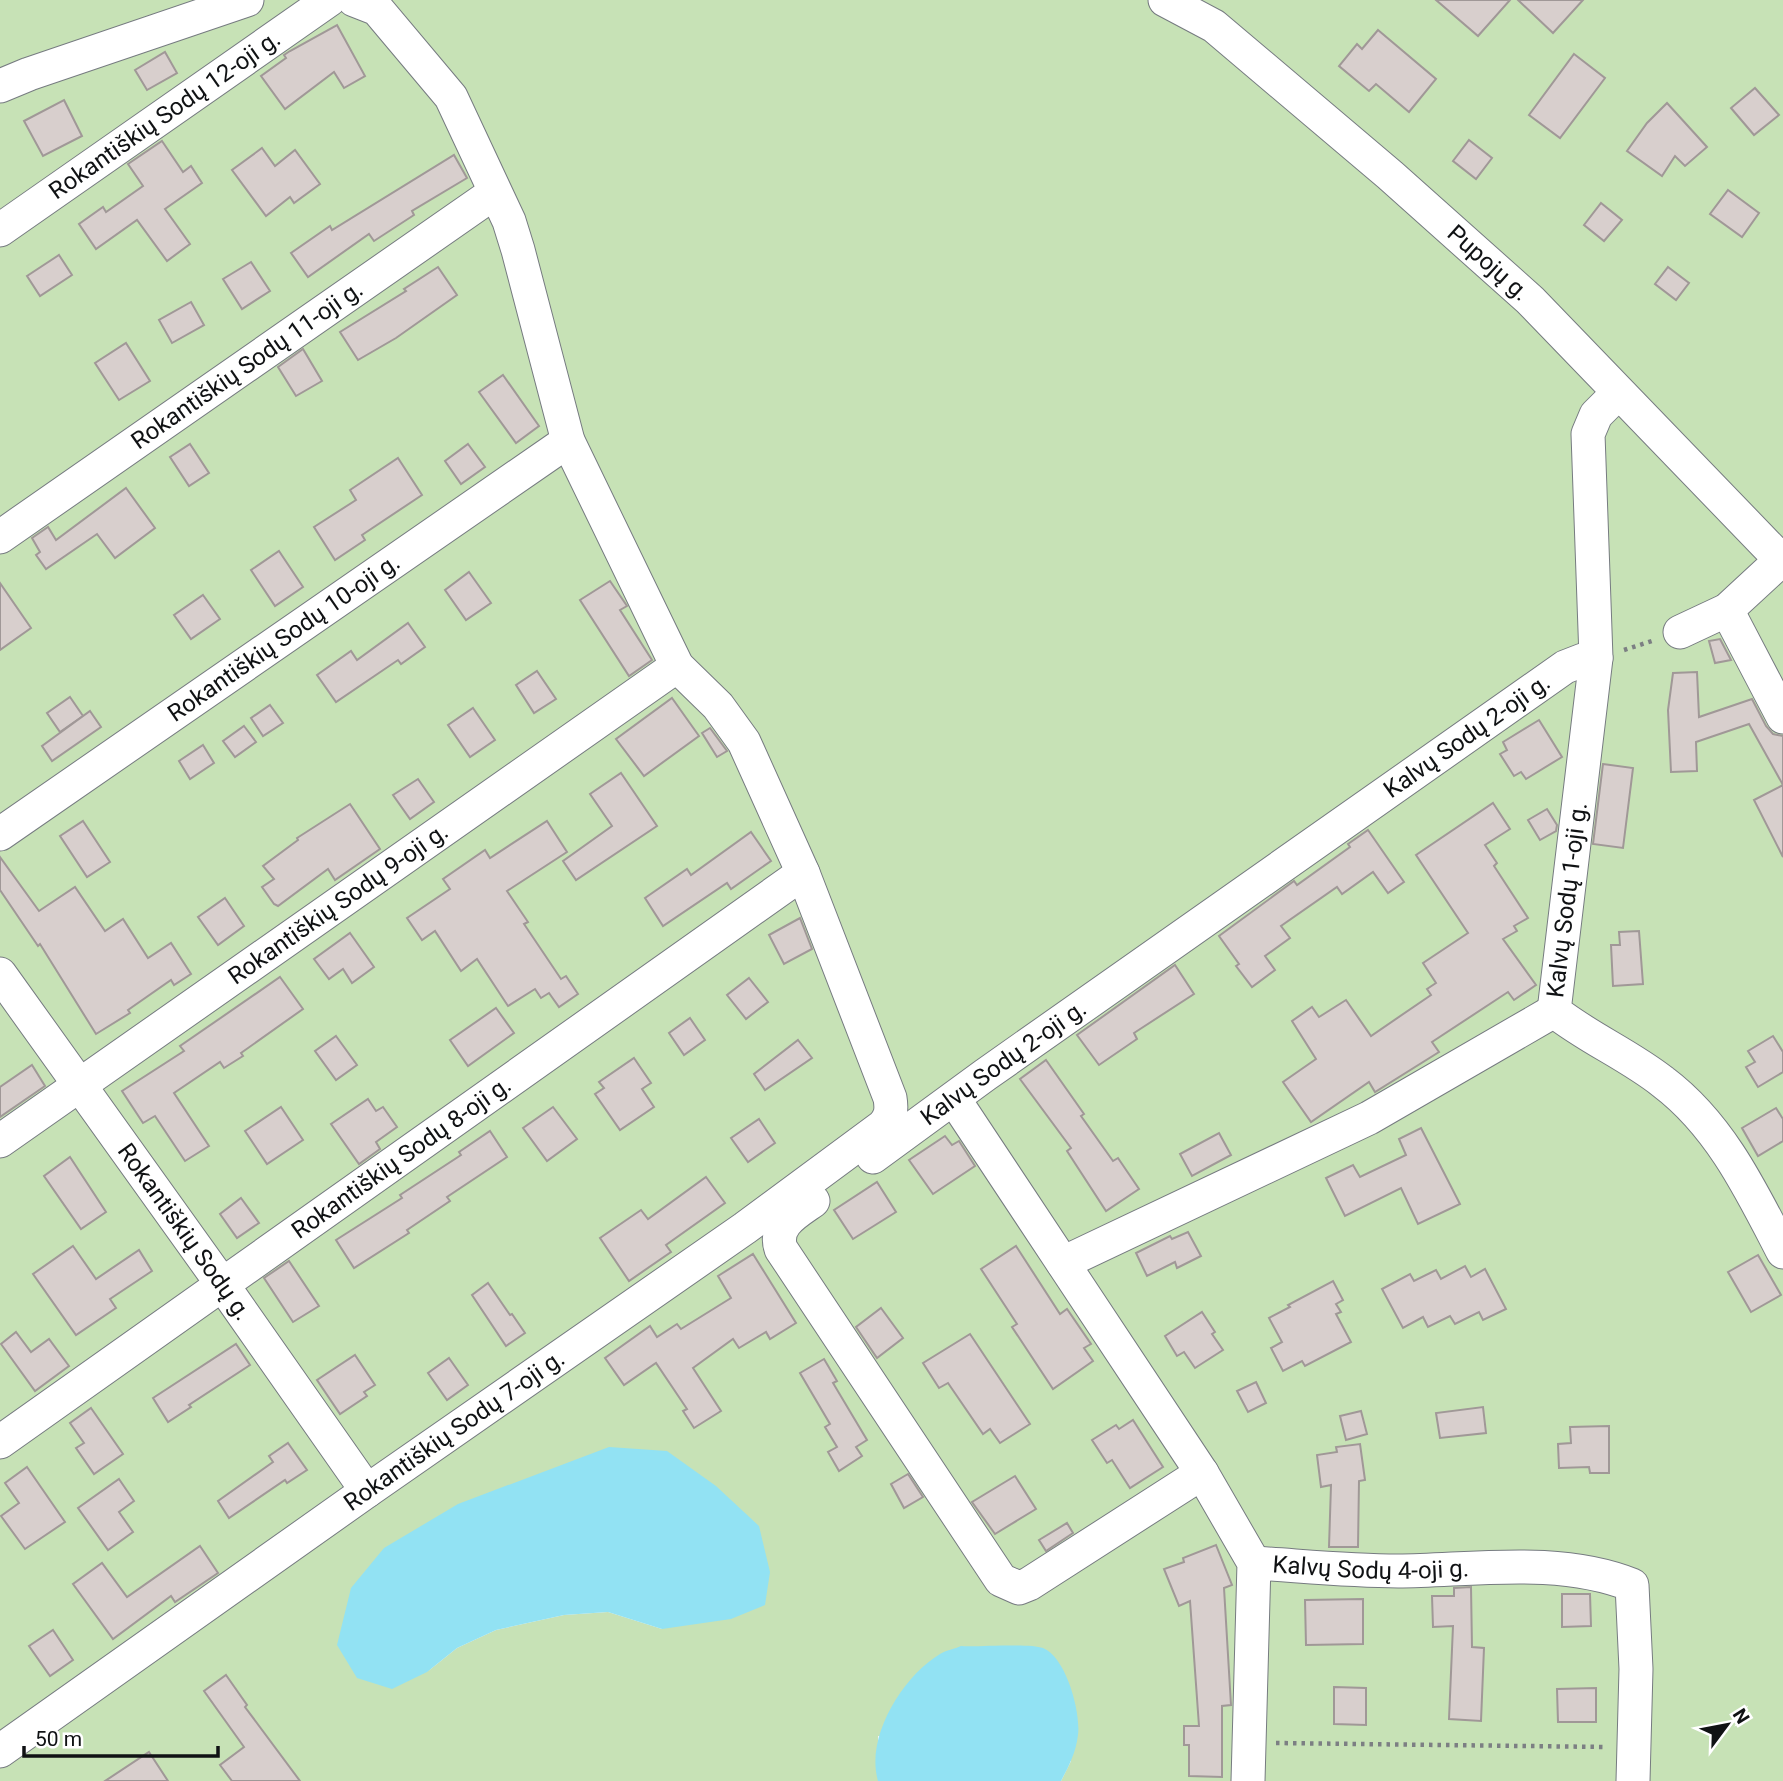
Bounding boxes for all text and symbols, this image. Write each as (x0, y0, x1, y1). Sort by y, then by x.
street label: Rokantiškių Sodų 12-oji g. (44, 24, 286, 205)
street label: Pupojų g. (1442, 219, 1535, 307)
street label: Rokantiškių Sodų 11-oji g. (126, 275, 368, 455)
street label: Rokantiškių Sodų 10-oji g. (162, 548, 405, 728)
street label: Kalvų Sodų 2-oji g. (1378, 668, 1555, 804)
street label: Kalvų Sodų 1-oji g. (1541, 801, 1593, 999)
street label: Rokantiškių Sodų 9-oji g. (223, 817, 453, 991)
street label: Kalvų Sodų 2-oji g. (915, 994, 1092, 1131)
street label: Rokantiškių Sodų 8-oji g. (286, 1070, 516, 1245)
street label: Rokantiškių Sodų g. (112, 1138, 257, 1326)
street label: Rokantiškių Sodų 7-oji g. (339, 1344, 570, 1517)
street label: Kalvų Sodų 4-oji g. (1272, 1550, 1470, 1585)
north arrow (1692, 1690, 1762, 1760)
text: N (1728, 1704, 1754, 1728)
scale bar (24, 1714, 219, 1758)
text: 50 m (35, 1727, 82, 1751)

